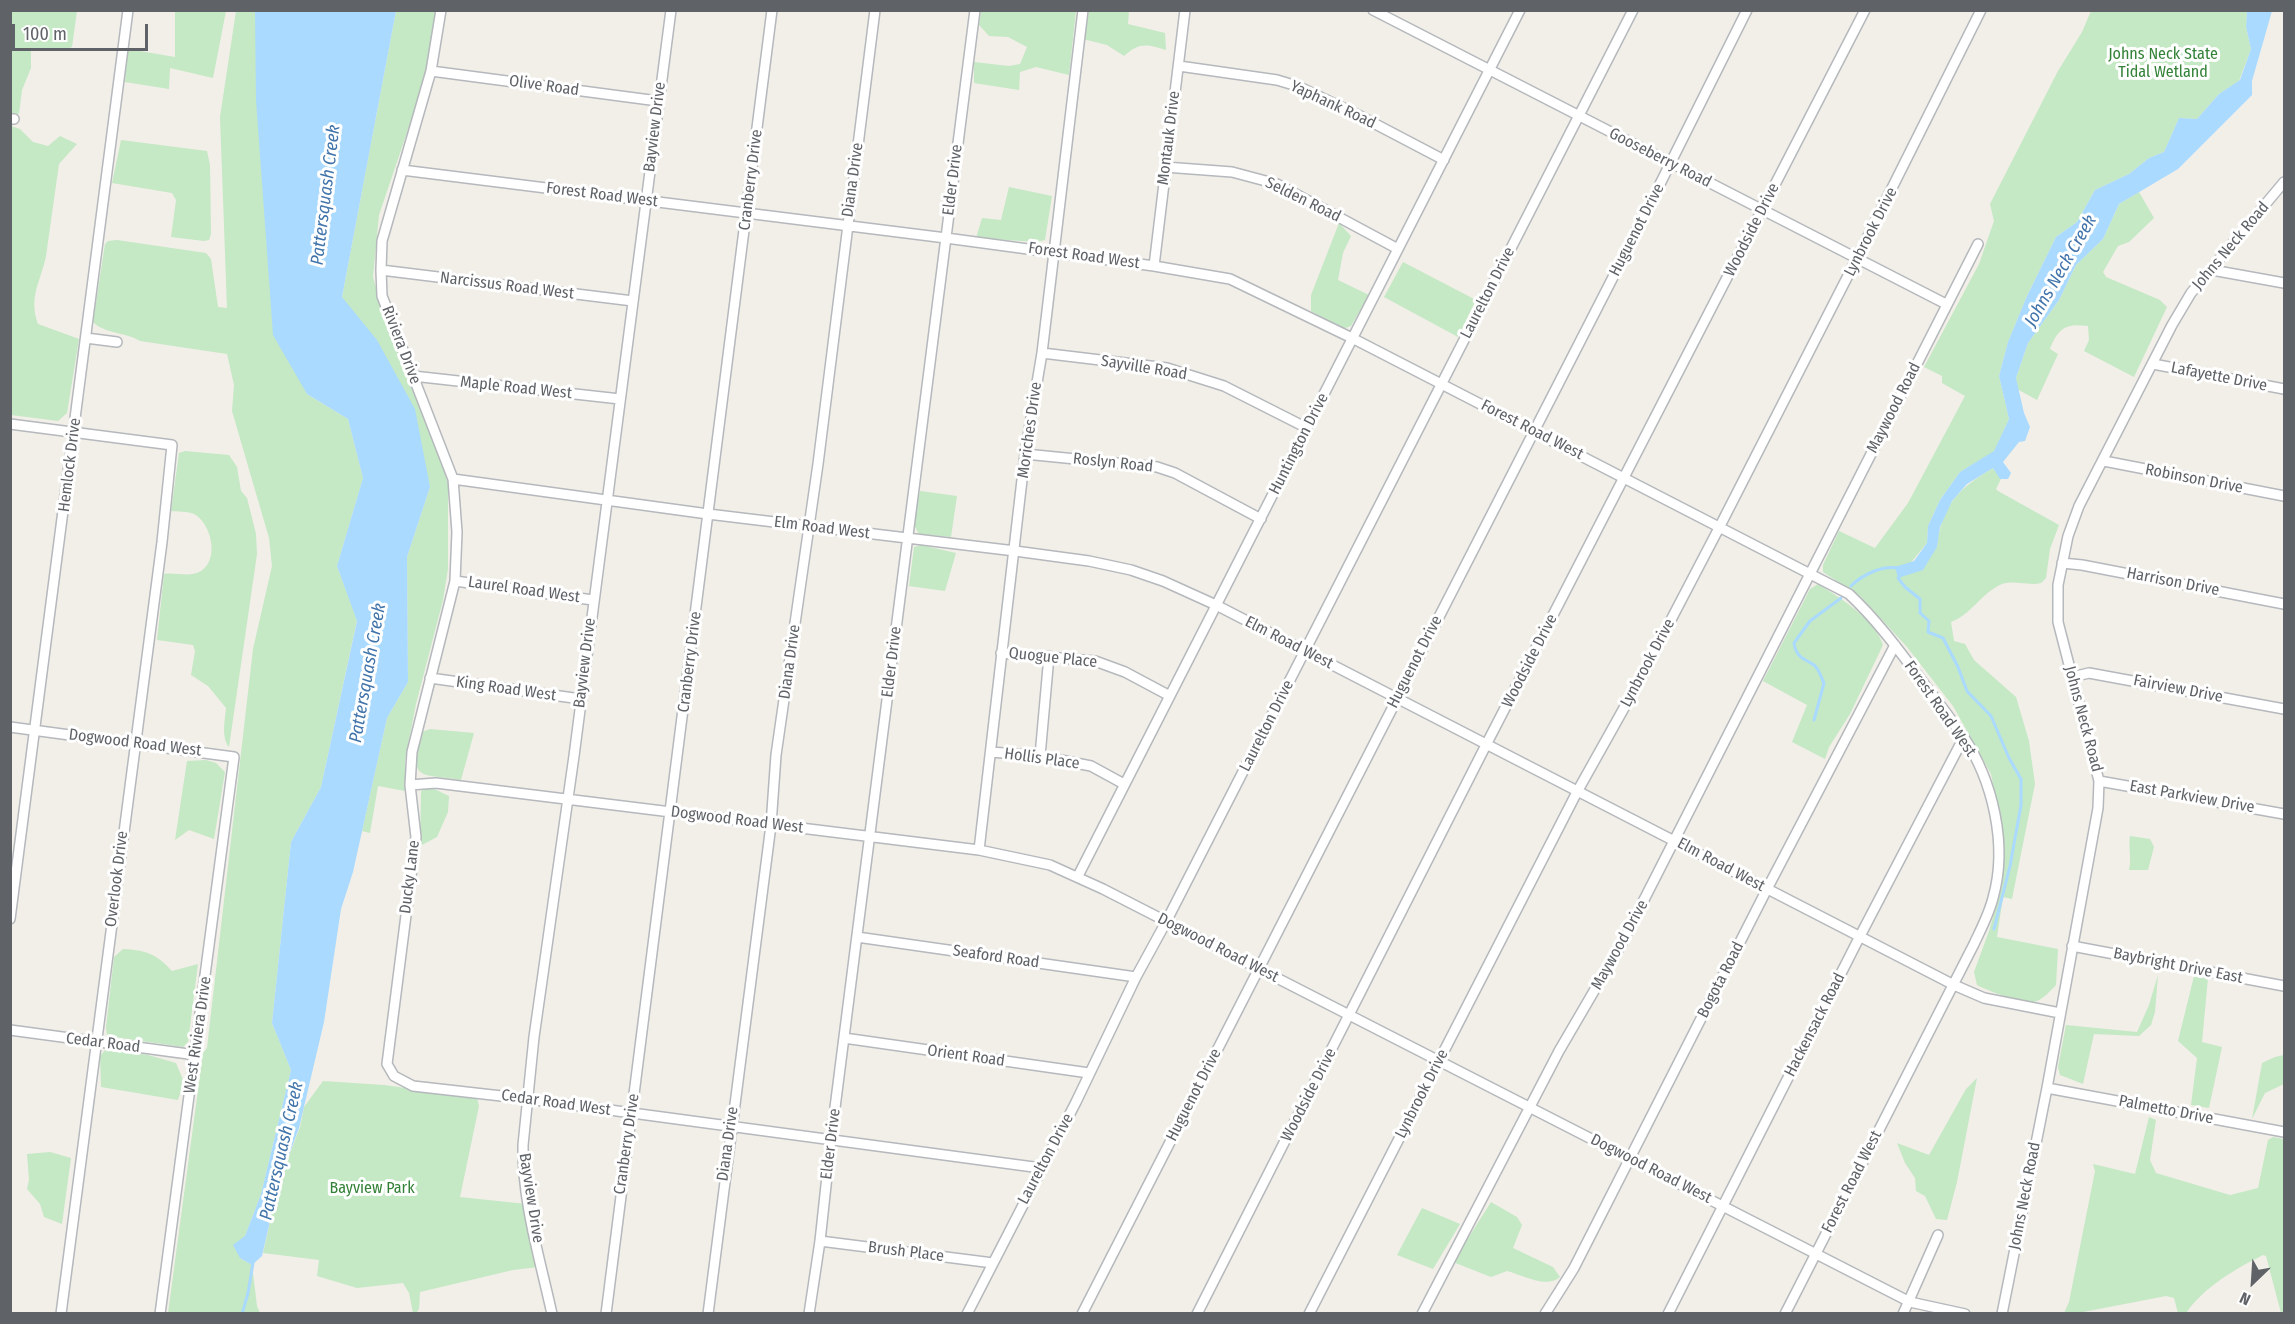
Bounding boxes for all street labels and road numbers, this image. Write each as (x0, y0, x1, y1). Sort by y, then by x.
street label: Olive Road (508, 72, 580, 100)
street label: Yaphank Road (1287, 77, 1379, 133)
street label: Bayview Drive (640, 81, 670, 173)
street label: Montauk Drive (1154, 90, 1184, 186)
street label: Gooseberry Road (1606, 124, 1714, 192)
street label: Cranberry Drive (735, 128, 767, 232)
street label: Diana Drive (838, 141, 868, 219)
street label: Elder Drive (939, 143, 967, 217)
street label: Selden Road (1262, 173, 1344, 227)
street label: Forest Road West (545, 179, 659, 211)
street label: Huguenot Drive (1605, 180, 1669, 280)
street label: Woodside Drive (1720, 180, 1784, 280)
street label: Lynbrook Drive (1840, 184, 1902, 280)
street label: Johns Neck Road (2189, 198, 2273, 294)
street label: Forest Road West (1027, 239, 1141, 273)
street label: Laurelton Drive (1457, 244, 1519, 342)
street label: Narcissus Road West (439, 268, 575, 304)
street label: Riviera Drive (377, 303, 425, 387)
street label: Sayville Road (1100, 352, 1188, 384)
street label: Lafayette Drive (2169, 358, 2269, 396)
street label: Maywood Road (1863, 360, 1925, 456)
street label: Maple Road West (459, 373, 573, 403)
street label: Moriches Drive (1014, 381, 1046, 479)
street label: Huntington Drive (1265, 390, 1333, 498)
street label: Forest Road West (1478, 396, 1586, 464)
street label: Hemlock Drive (55, 417, 85, 513)
street label: Roslyn Road (1072, 449, 1154, 477)
street label: Robinson Drive (2143, 460, 2245, 498)
street label: Elm Road West (773, 513, 871, 543)
street label: Harrison Drive (2125, 564, 2221, 600)
street label: Laurel Road West (467, 573, 581, 607)
street label: Cranberry Drive (674, 610, 706, 714)
street label: Woodside Drive (1498, 611, 1562, 711)
street label: Huguenot Drive (1383, 612, 1447, 712)
street label: Elm Road West (1242, 613, 1336, 673)
street label: Lynbrook Drive (1617, 616, 1679, 710)
street label: Bayview Drive (570, 617, 600, 709)
street label: Diana Drive (775, 623, 805, 701)
street label: Elder Drive (878, 625, 906, 699)
street label: Quogue Place (1008, 644, 1098, 672)
street label: Forest Road West (1900, 657, 1980, 761)
street label: Johns Neck Road (2060, 664, 2106, 774)
street label: Fairview Drive (2132, 671, 2224, 707)
street label: King Road West (455, 672, 557, 706)
street label: Laurelton Drive (1236, 677, 1298, 775)
street label: Dogwood Road West (68, 725, 202, 761)
street label: Hollis Place (1003, 744, 1081, 774)
street label: East Parkview Drive (2128, 777, 2256, 817)
street label: Dogwood Road West (670, 802, 804, 838)
street label: Overlook Drive (102, 830, 132, 928)
street label: Elm Road West (1674, 834, 1768, 896)
street label: Ducky Lane (396, 839, 424, 915)
street label: Maywood Drive (1587, 897, 1653, 993)
street label: Dogwood Road West (1154, 909, 1282, 987)
street label: Bogota Road (1694, 939, 1748, 1021)
street label: Seaford Road (951, 941, 1041, 973)
street label: Baybright Drive East (2112, 944, 2244, 988)
street label: Hackensack Road (1781, 970, 1849, 1080)
street label: West Riviera Drive (180, 975, 216, 1095)
street label: Cedar Road (65, 1029, 141, 1057)
street label: Orient Road (926, 1041, 1006, 1071)
street label: Huguenot Drive (1162, 1045, 1226, 1145)
street label: Woodside Drive (1277, 1045, 1341, 1145)
street label: Lynbrook Drive (1391, 1046, 1453, 1142)
street label: Cedar Road West (500, 1086, 612, 1120)
street label: Palmetto Drive (2117, 1091, 2215, 1129)
street label: Cranberry Drive (610, 1092, 644, 1196)
street label: Diana Drive (713, 1105, 743, 1183)
street label: Elder Drive (817, 1107, 845, 1181)
street label: Laurelton Drive (1014, 1110, 1078, 1208)
street label: Forest Road West (1818, 1128, 1886, 1236)
street label: Dogwood Road West (1587, 1130, 1715, 1208)
street label: Johns Neck Road (2005, 1141, 2045, 1251)
street label: Bayview Drive (514, 1152, 548, 1244)
street label: Brush Place (867, 1238, 945, 1266)

